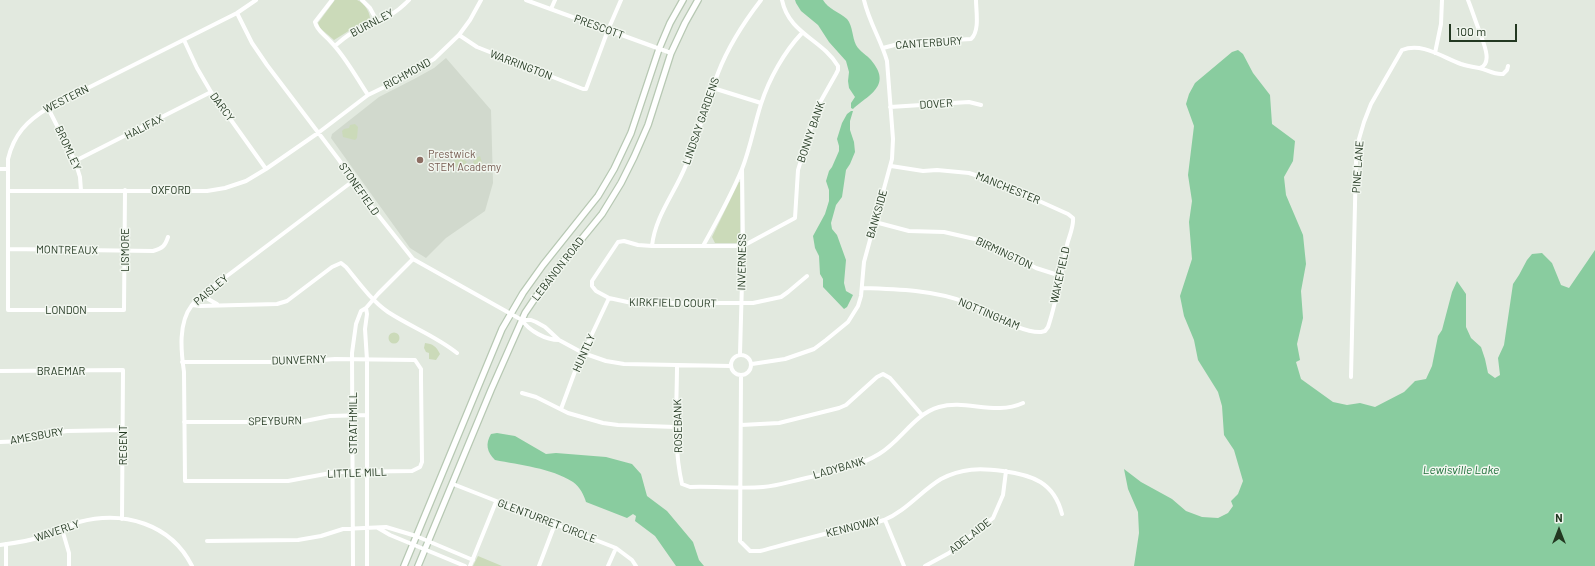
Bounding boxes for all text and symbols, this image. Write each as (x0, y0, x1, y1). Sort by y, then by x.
street label: BURNLEY (348, 6, 396, 40)
street label: PRESCOTT (572, 12, 626, 42)
scale bar (1451, 16, 1519, 42)
text: 100 m (1456, 24, 1486, 38)
street label: CANTERBURY (895, 34, 963, 52)
street label: WARRINGTON (488, 47, 554, 83)
street label: RICHMOND (381, 56, 433, 92)
street label: LINDSAY GARDENS (680, 76, 722, 166)
street label: WESTERN (41, 82, 91, 116)
street label: DARCY (207, 90, 237, 124)
street label: DOVER (919, 96, 953, 112)
street label: BONNY BANK (794, 99, 828, 165)
street label: HALIFAX (122, 112, 166, 142)
street label: BROMLEY (52, 124, 84, 172)
street label: PINE LANE (1350, 140, 1366, 194)
place label: Prestwick STEM Academy (428, 147, 501, 173)
marker: Prestwick STEM Academy (415, 155, 425, 165)
street label: STONEFIELD (336, 160, 382, 218)
street label: MANCHESTER (974, 169, 1042, 207)
street label: OXFORD (151, 183, 191, 197)
street label: BANKSIDE (864, 188, 890, 240)
street label: LISMORE (118, 228, 132, 272)
street label: INVERNESS (735, 233, 749, 291)
street label: BIRMINGTON (973, 234, 1035, 272)
street label: LEBANON ROAD (529, 235, 587, 303)
street label: MONTREAUX (36, 243, 98, 257)
street label: WAKEFIELD (1048, 246, 1072, 304)
street label: PAISLEY (191, 272, 231, 308)
street label: NOTTINGHAM (956, 295, 1022, 333)
street label: KIRKFIELD COURT (629, 296, 717, 310)
street label: LONDON (45, 303, 87, 317)
street label: HUNTLY (570, 332, 598, 374)
street label: DUNVERNY (271, 352, 327, 368)
street label: BRAEMAR (37, 364, 85, 378)
street label: STRATHMILL (346, 392, 360, 454)
street label: ROSEBANK (671, 399, 685, 453)
street label: SPEYBURN (248, 414, 302, 428)
street label: AMESBURY (9, 425, 65, 447)
street label: REGENT (116, 425, 130, 465)
street label: LADYBANK (811, 454, 867, 482)
water label: Lewisville Lake (1423, 463, 1499, 477)
street label: LITTLE MILL (327, 465, 387, 481)
street label: GLENTURRET CIRCLE (496, 496, 598, 546)
north arrow (1539, 510, 1579, 550)
text: N (1555, 511, 1563, 524)
street label: KENNOWAY (824, 514, 882, 540)
street label: ADELAIDE (946, 515, 994, 557)
street label: WAVERLY (33, 517, 81, 545)

